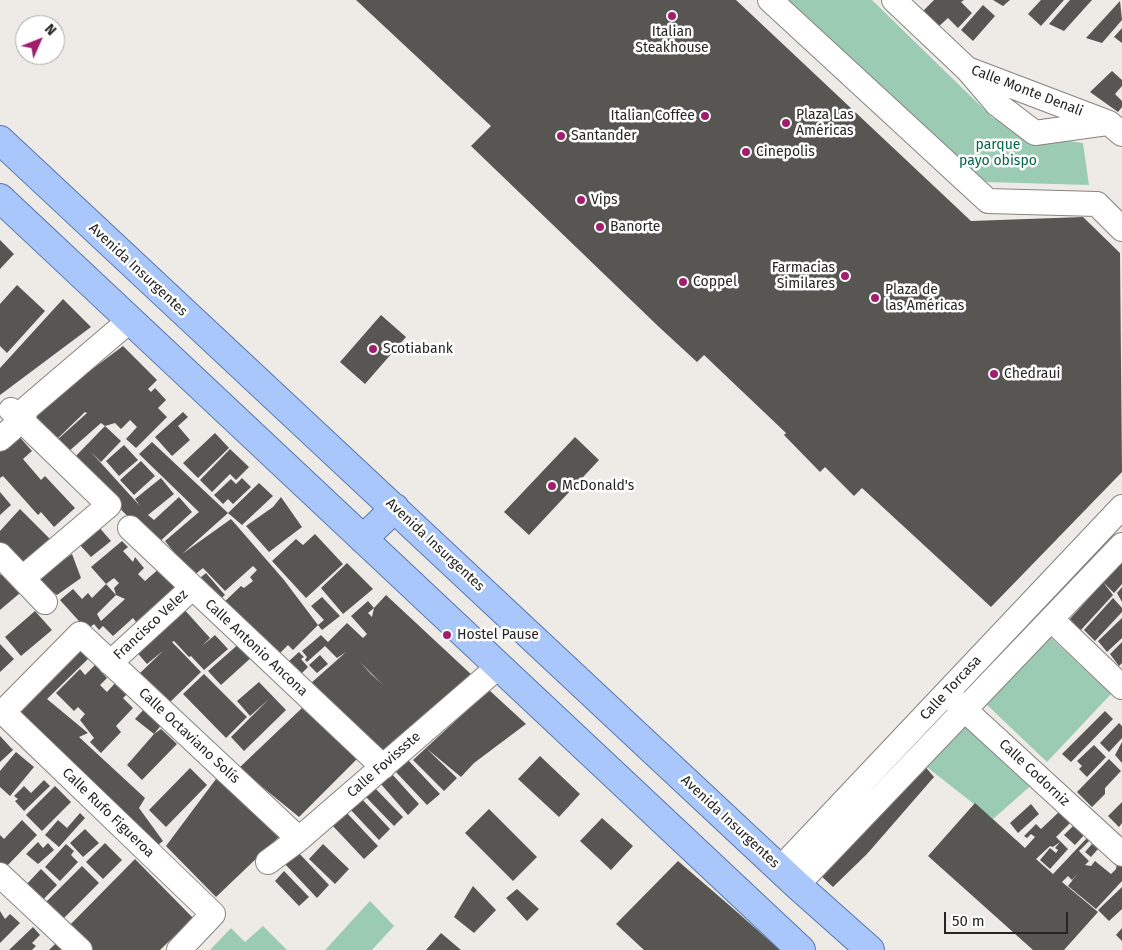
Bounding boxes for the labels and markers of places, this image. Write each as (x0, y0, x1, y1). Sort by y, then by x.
marker: Italian Steakhouse (666, 10, 678, 22)
place label: Italian Steakhouse (635, 24, 709, 56)
place label: Plaza Las Américas (796, 107, 854, 140)
place label: Italian Coffee (611, 108, 695, 124)
marker: Italian Coffee (699, 110, 711, 122)
marker: Plaza Las Américas (780, 117, 792, 129)
place label: Santander (571, 128, 637, 144)
marker: Santander (555, 130, 567, 142)
place label: Cinepolis (756, 144, 815, 160)
marker: Cinepolis (740, 146, 752, 158)
place label: Vips (591, 192, 618, 208)
marker: Vips (575, 194, 587, 206)
place label: Banorte (610, 219, 660, 235)
marker: Banorte (594, 221, 606, 233)
place label: Farmacias Similares (772, 260, 835, 292)
marker: Farmacias Similares (839, 270, 851, 282)
place label: Coppel (693, 274, 737, 290)
marker: Coppel (677, 276, 689, 288)
place label: Plaza de las Américas (885, 282, 964, 314)
marker: Plaza de las Américas (869, 292, 881, 304)
place label: Scotiabank (383, 341, 453, 357)
marker: Scotiabank (367, 343, 379, 355)
place label: Chedraui (1004, 366, 1061, 382)
marker: Chedraui (988, 368, 1000, 380)
place label: McDonald's (562, 478, 634, 494)
marker: McDonald's (546, 480, 558, 492)
place label: Hostel Pause (457, 627, 539, 643)
marker: Hostel Pause (441, 629, 453, 641)

